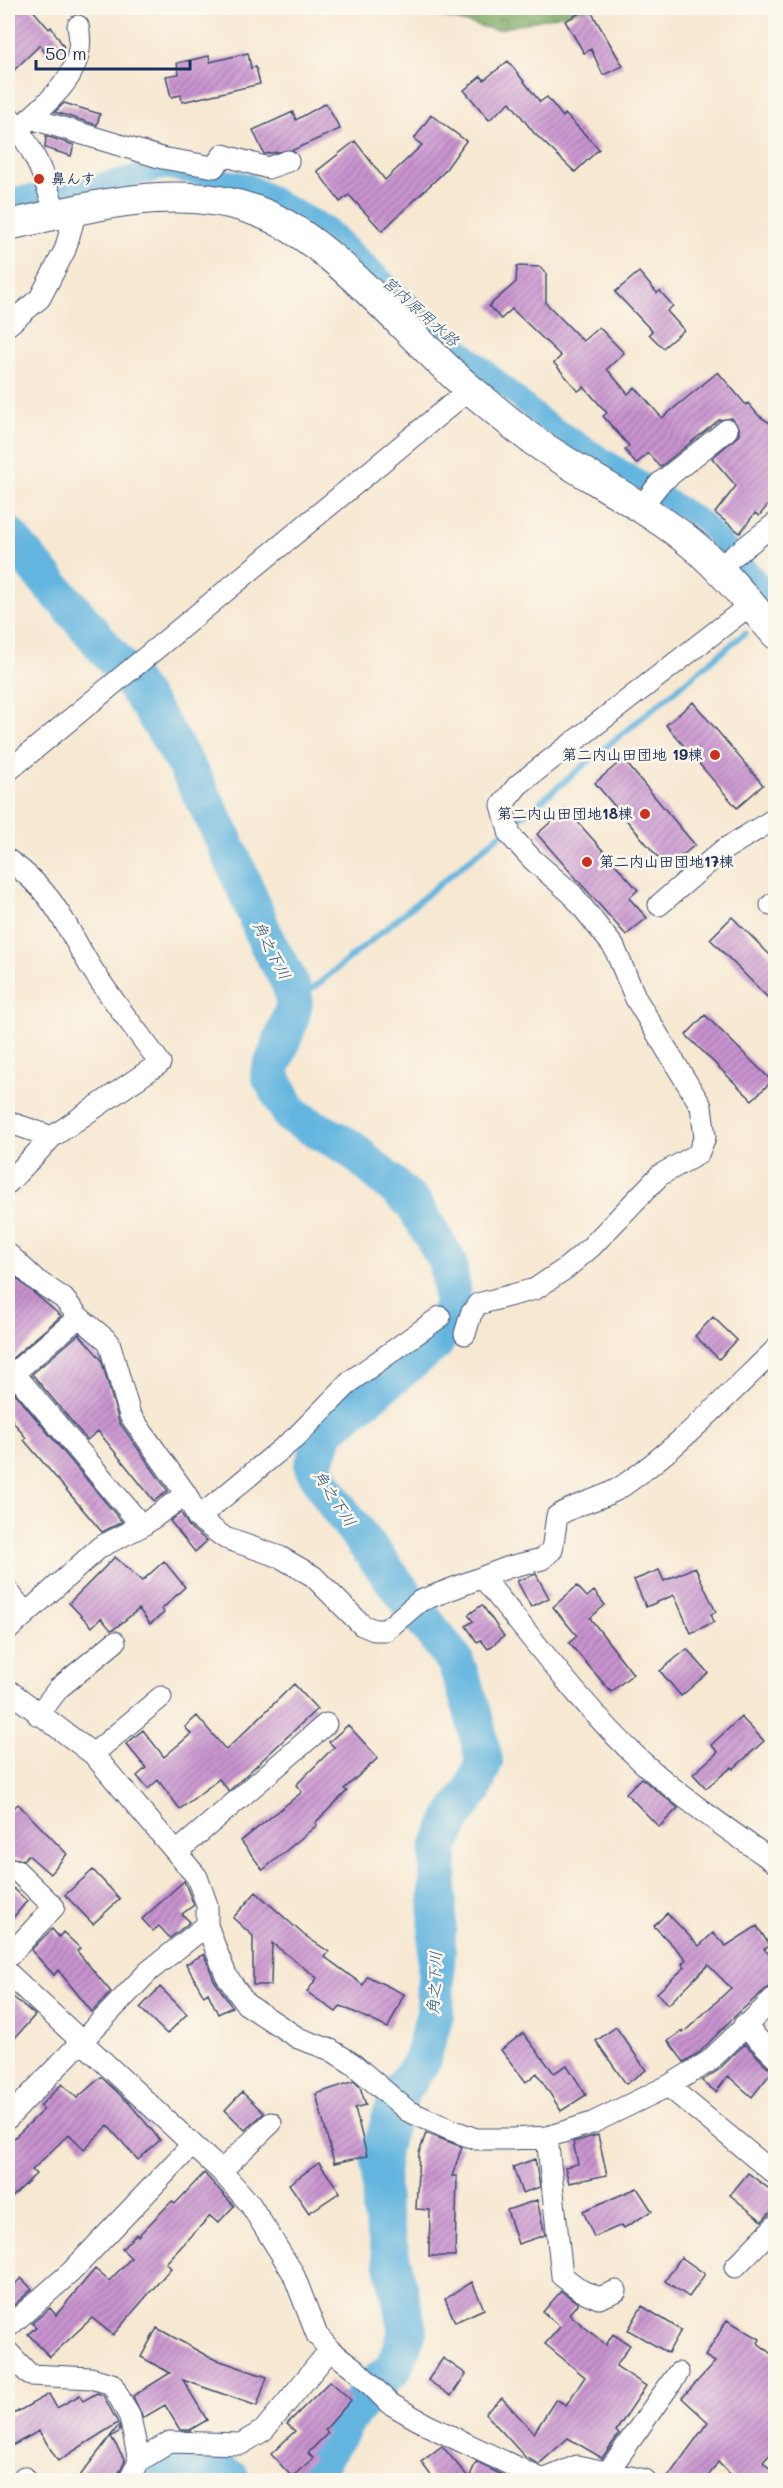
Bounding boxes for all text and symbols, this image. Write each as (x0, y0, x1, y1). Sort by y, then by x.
scale bar (36, 33, 190, 71)
text: 50 m (45, 41, 87, 65)
place label: 鼻んす (51, 168, 95, 188)
marker: 鼻んす (32, 172, 46, 186)
water label: 宮内原用水路 (379, 271, 465, 351)
place label: 第二内山田団地 19棟 (562, 744, 703, 764)
marker: 第二内山田団地 19棟 (708, 748, 722, 762)
place label: 第二内山田団地18棟 (497, 803, 633, 823)
marker: 第二内山田団地18棟 (638, 807, 652, 821)
place label: 第二内山田団地17棟 (599, 851, 734, 871)
marker: 第二内山田団地17棟 (580, 855, 594, 869)
water label: 角之下川 (249, 916, 296, 983)
water label: 角之下川 (309, 1465, 362, 1530)
water label: 角之下川 (421, 1950, 446, 2015)

